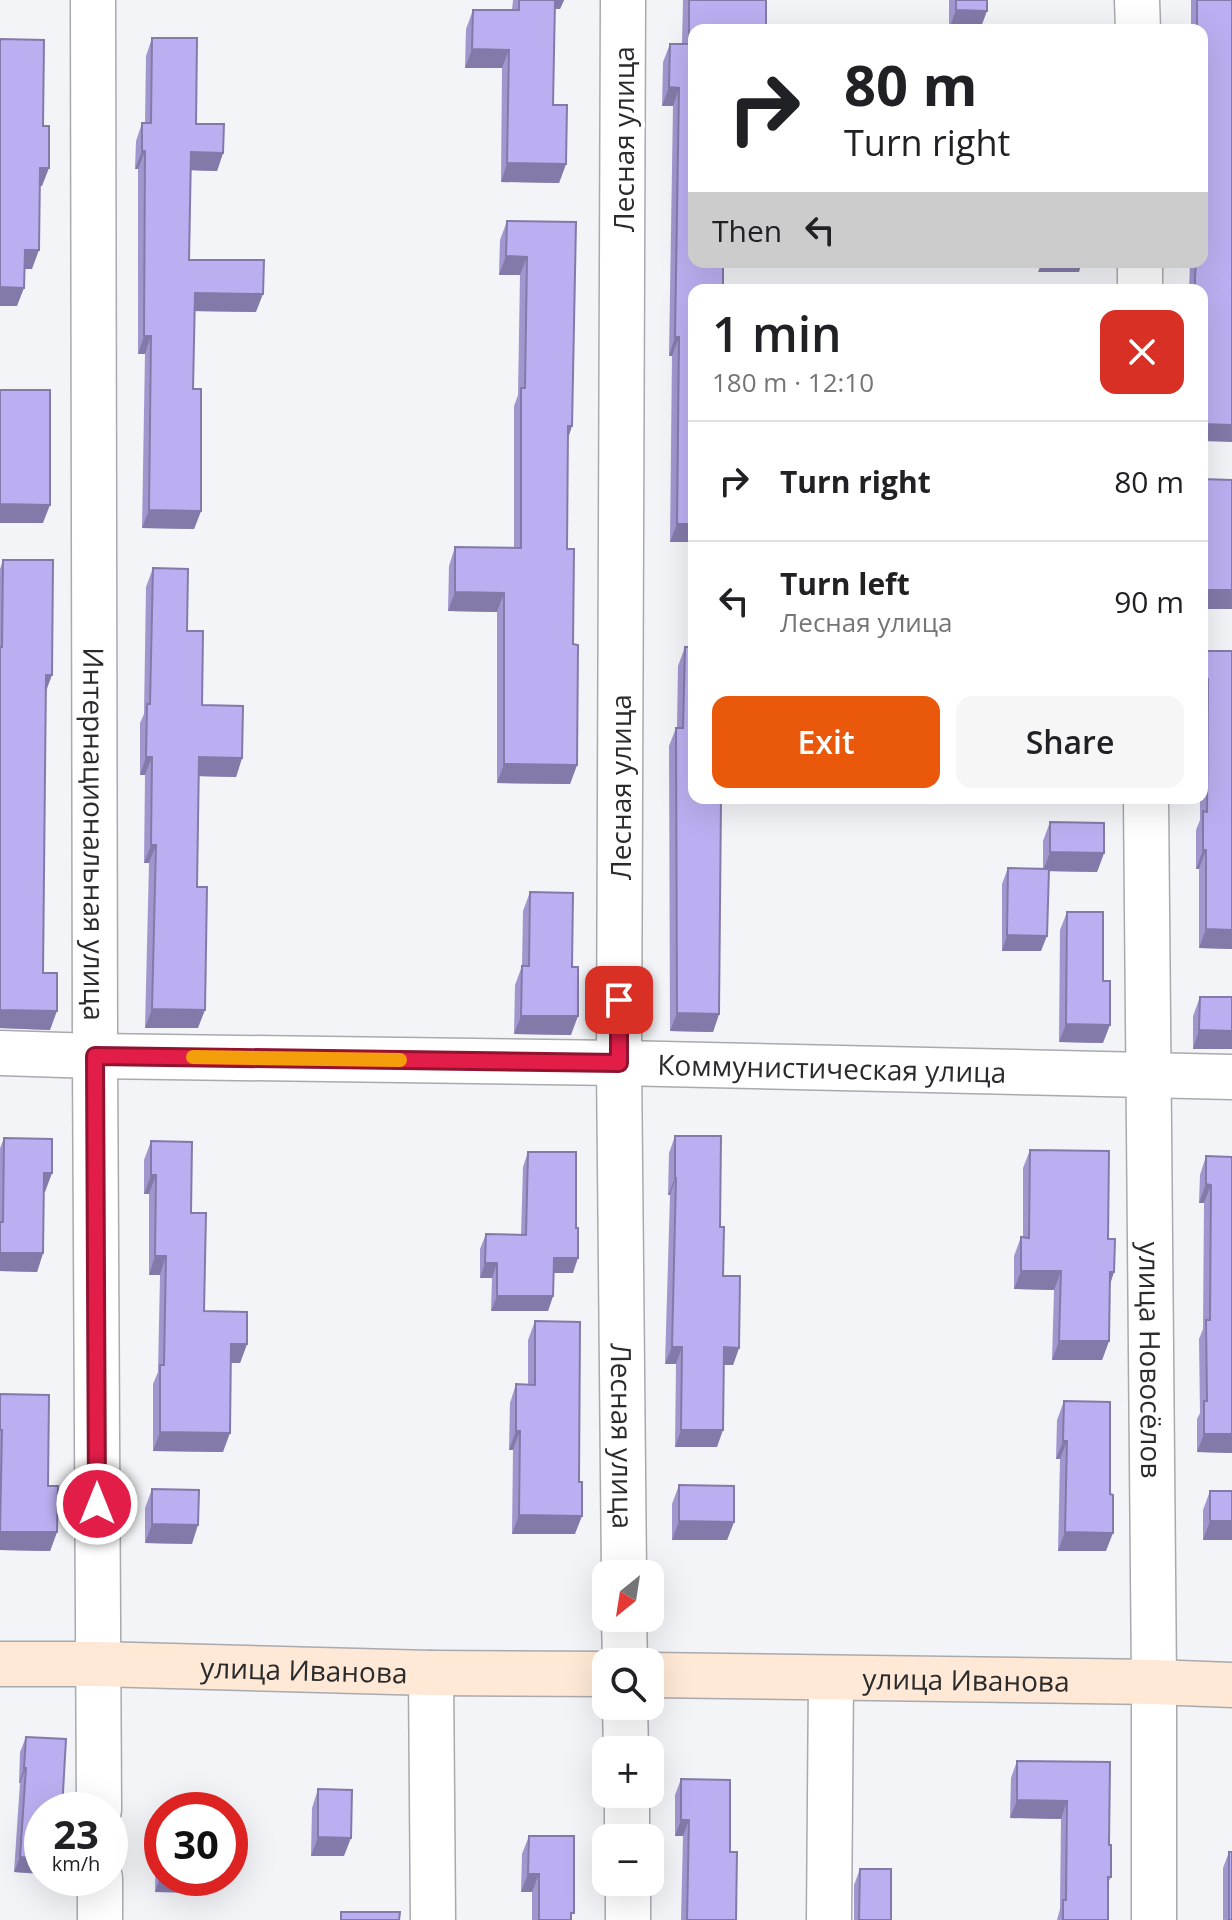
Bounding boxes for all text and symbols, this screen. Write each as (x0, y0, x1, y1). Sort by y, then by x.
street label: Лесная улица (604, 46, 642, 232)
text: 80 m (844, 46, 978, 122)
icon: right (712, 56, 816, 160)
text: Turn right (844, 118, 1010, 167)
icon: left (798, 208, 842, 252)
text: Then (712, 210, 782, 251)
text: 1 min (712, 301, 842, 366)
button: close (1100, 310, 1184, 394)
text: 180 m · 12:10 (712, 364, 874, 400)
icon: right (712, 459, 756, 503)
text: Turn right (780, 461, 931, 502)
text: 80 m (1114, 461, 1184, 502)
text: Turn left (780, 563, 910, 604)
icon: left (712, 579, 756, 623)
text: 90 m (1114, 581, 1184, 622)
text: Лесная улица (780, 604, 953, 640)
street label: Интернациональная улица (75, 647, 114, 1021)
street label: Лесная улица (601, 694, 639, 880)
button: Exit (712, 696, 940, 788)
button: Share (956, 696, 1184, 788)
pin (585, 966, 653, 1034)
icon: arrive (597, 978, 641, 1022)
street label: Коммунистическая улица (657, 1045, 1007, 1091)
street label: улица Новосёлов (1131, 1241, 1171, 1479)
street label: Лесная улица (603, 1343, 643, 1529)
position arrow (55, 1462, 139, 1546)
north arrow (592, 1560, 664, 1632)
map controls (592, 1560, 664, 1896)
street label: улица Иванова (200, 1648, 408, 1691)
button: search (592, 1648, 664, 1720)
street label: улица Иванова (862, 1659, 1070, 1700)
button: + (592, 1736, 664, 1808)
speed limit sign: 30 (144, 1792, 248, 1896)
text: 23 (53, 1806, 99, 1861)
button: − (592, 1824, 664, 1896)
text: km/h (52, 1850, 100, 1877)

